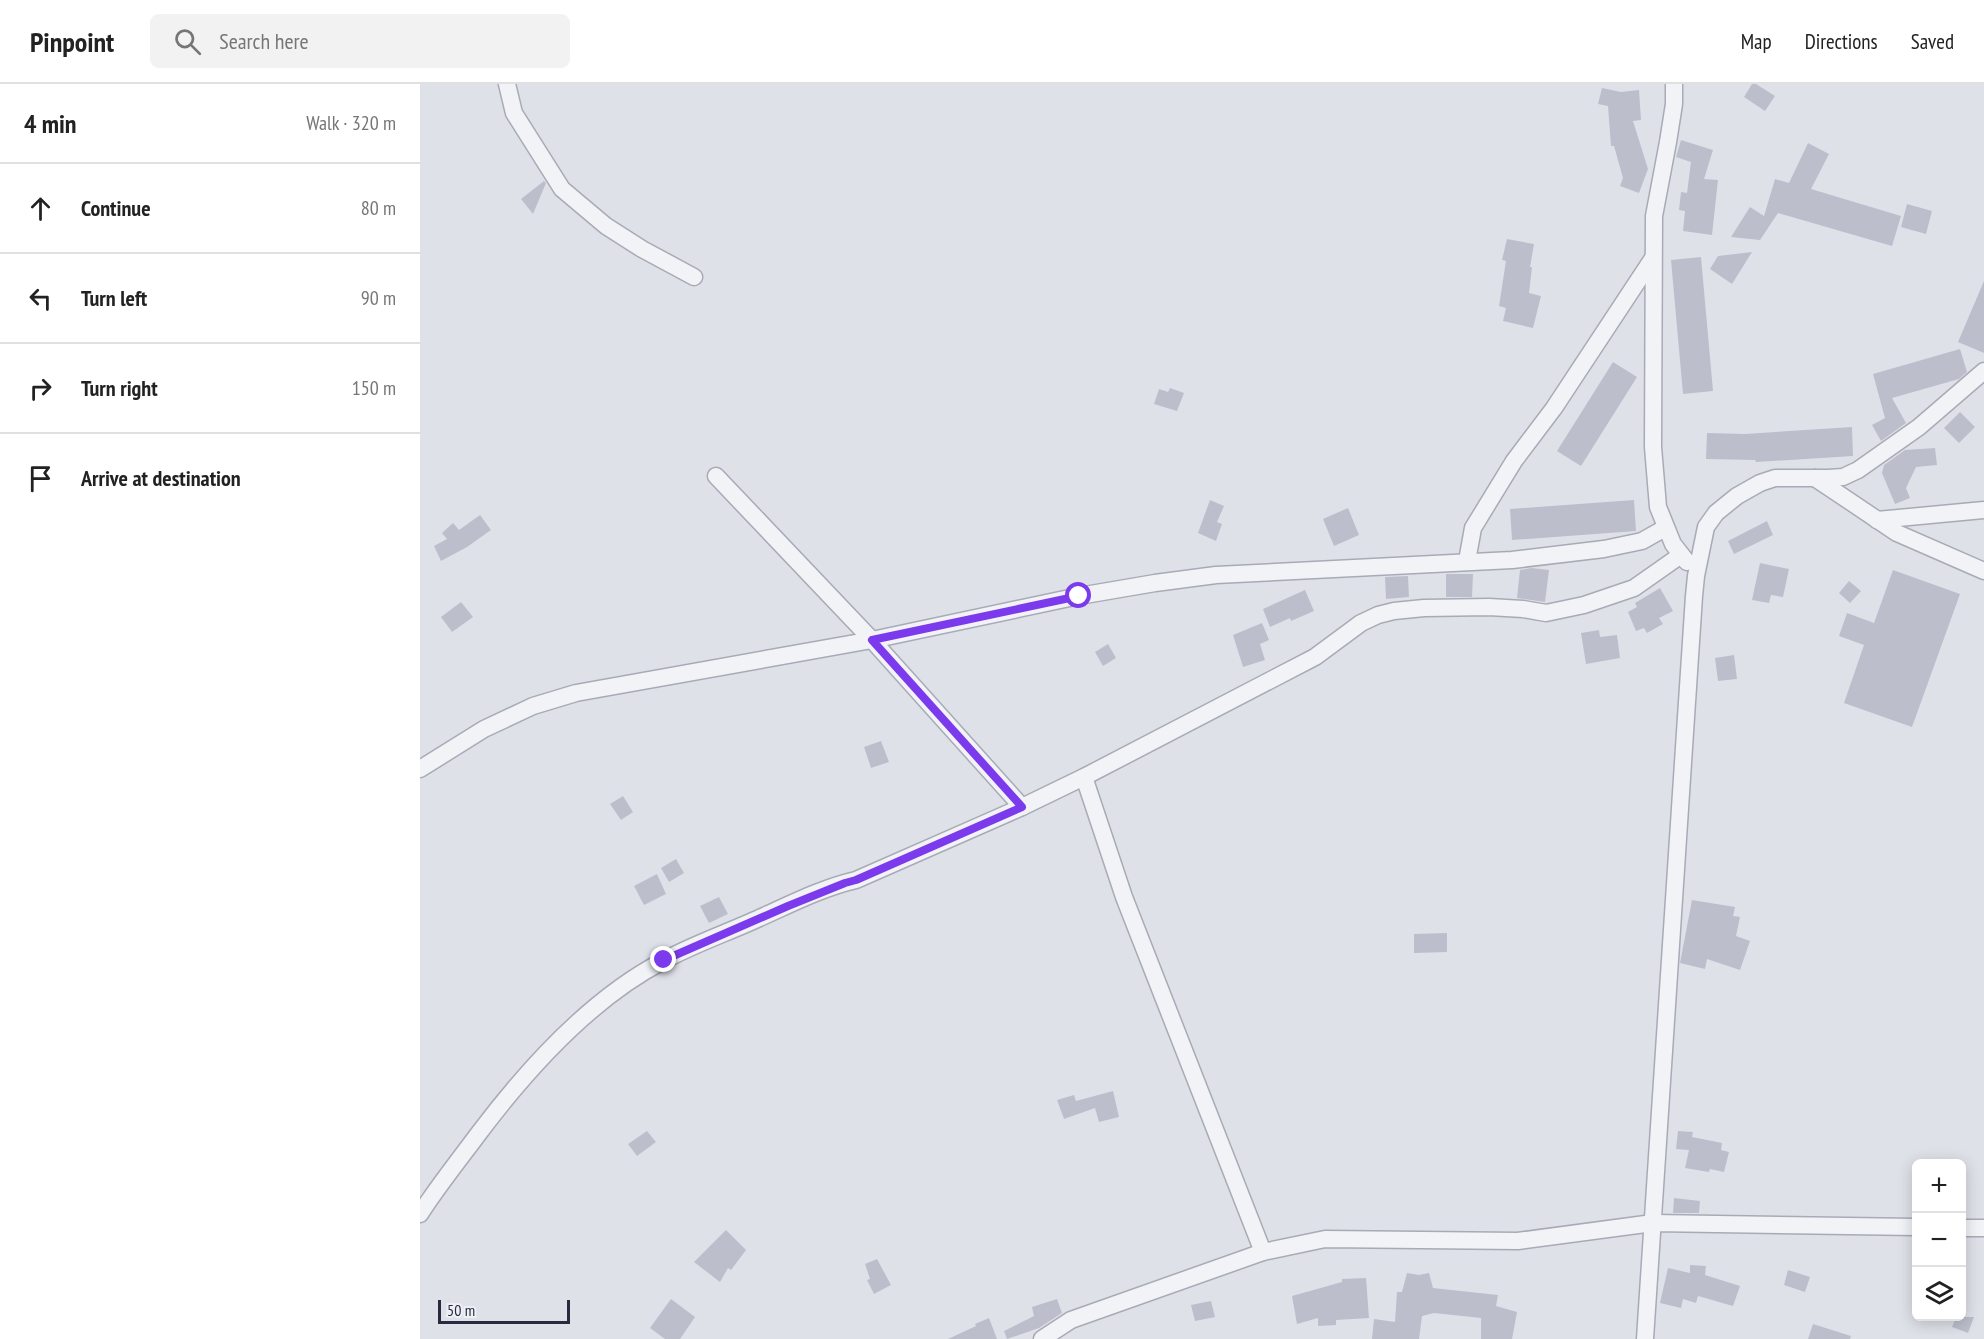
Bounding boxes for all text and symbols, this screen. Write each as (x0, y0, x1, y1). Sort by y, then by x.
search box (150, 14, 570, 68)
text: Pinpoint (30, 23, 114, 60)
icon: search (171, 25, 204, 58)
text: Search here (219, 27, 309, 55)
text: Map (1741, 28, 1772, 55)
text: Directions (1805, 28, 1878, 55)
text: Saved (1911, 28, 1954, 55)
text: 4 min (24, 107, 77, 140)
text: Walk · 320 m (306, 110, 396, 136)
icon: ahead (24, 192, 57, 225)
text: Continue (81, 194, 151, 222)
text: 80 m (361, 195, 396, 221)
icon: left (24, 282, 57, 315)
text: Turn left (81, 284, 147, 312)
text: 90 m (361, 285, 396, 311)
icon: right (24, 372, 57, 405)
text: Turn right (81, 374, 158, 402)
text: 150 m (352, 375, 396, 401)
icon: arrive (24, 462, 57, 495)
text: Arrive at destination (81, 464, 241, 492)
route start (1065, 582, 1091, 608)
route end (650, 946, 676, 972)
map controls (1912, 1159, 1966, 1321)
button: + (1912, 1159, 1966, 1213)
button: − (1912, 1213, 1966, 1267)
button: layers (1912, 1267, 1966, 1321)
scale bar (438, 1297, 570, 1324)
text: 50 m (447, 1300, 475, 1320)

